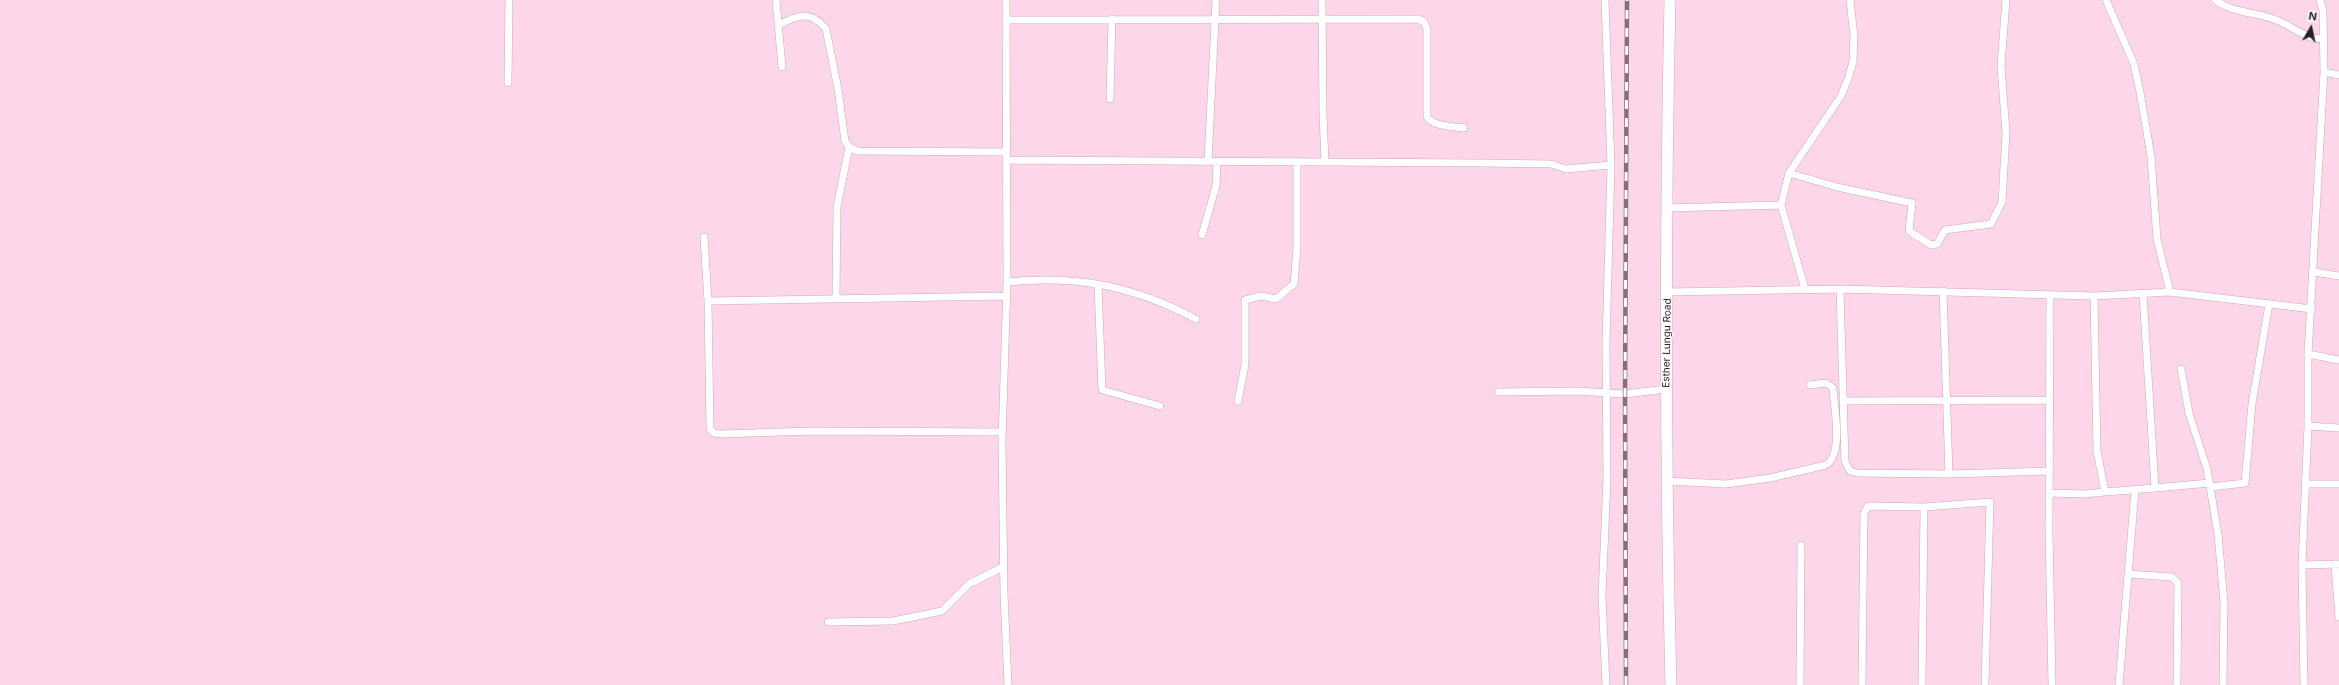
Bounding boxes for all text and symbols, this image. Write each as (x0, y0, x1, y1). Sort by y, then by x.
north arrow (2291, 8, 2331, 48)
text: N (2308, 9, 2318, 24)
street label: Esther Lungu Road (1660, 298, 1674, 388)

